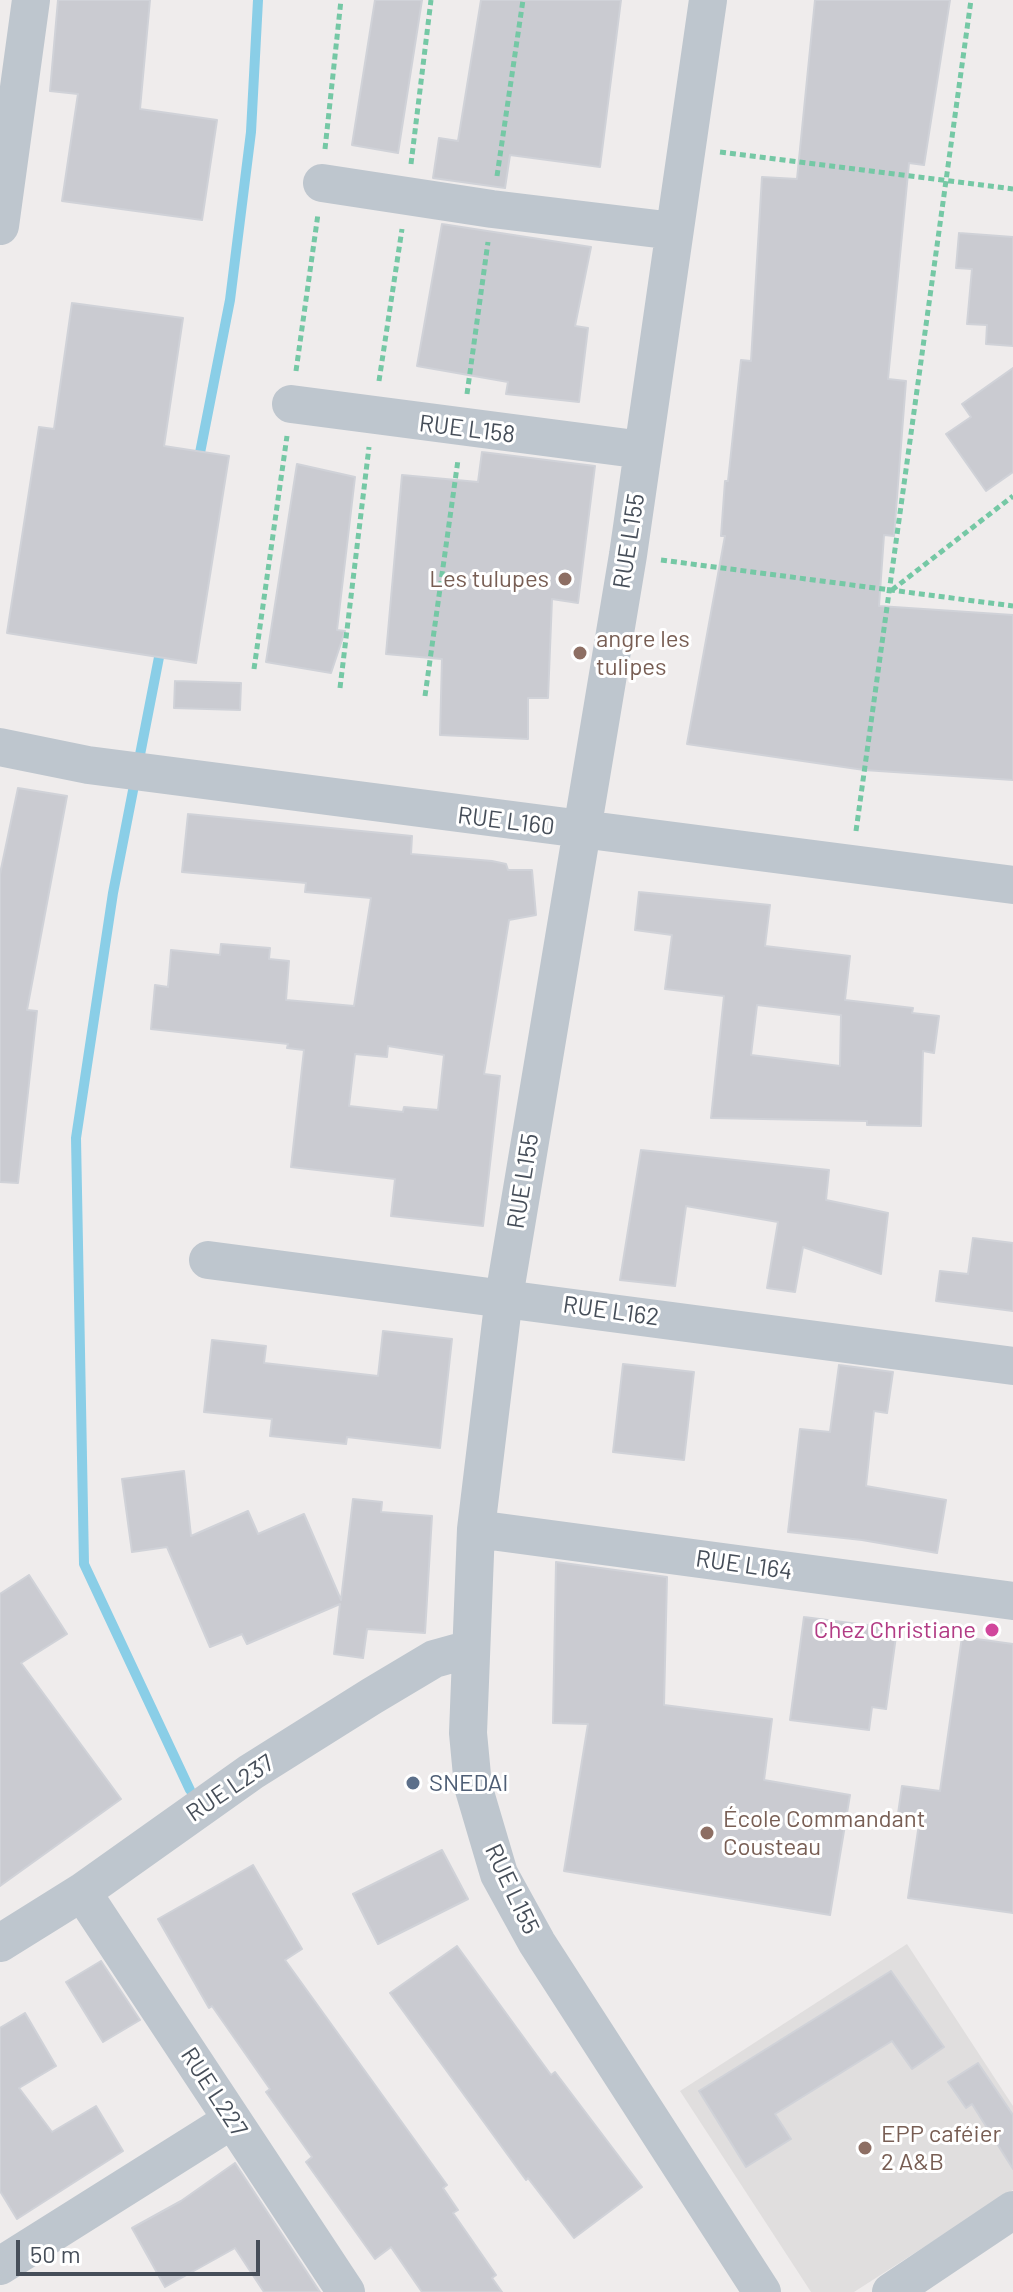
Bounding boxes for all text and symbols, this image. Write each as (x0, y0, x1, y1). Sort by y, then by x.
street label: RUE L158 (417, 409, 517, 449)
street label: RUE L155 (607, 491, 651, 591)
place label: Les tulupes (429, 565, 549, 593)
marker: Les tulupes (556, 570, 574, 588)
place label: angre les tulipes (596, 625, 690, 681)
marker: angre les tulipes (571, 644, 589, 662)
street label: RUE L160 (456, 801, 556, 841)
street label: RUE L155 (501, 1131, 545, 1231)
street label: RUE L162 (561, 1290, 661, 1332)
street label: RUE L164 (694, 1544, 794, 1586)
place label: Chez Christiane (814, 1616, 976, 1644)
marker: Chez Christiane (983, 1621, 1001, 1639)
street label: RUE L237 (181, 1748, 279, 1828)
place label: SNEDAI (429, 1769, 508, 1797)
marker: SNEDAI (404, 1774, 422, 1792)
place label: École Commandant Cousteau (723, 1805, 926, 1861)
marker: École Commandant Cousteau (698, 1824, 716, 1842)
street label: RUE L155 (479, 1839, 545, 1939)
street label: RUE L227 (175, 2042, 253, 2142)
place label: EPP caféier 2 A&B (881, 2120, 1001, 2176)
marker: EPP caféier 2 A&B (856, 2139, 874, 2157)
scale bar (20, 2224, 264, 2274)
text: 50 m (30, 2239, 81, 2268)

